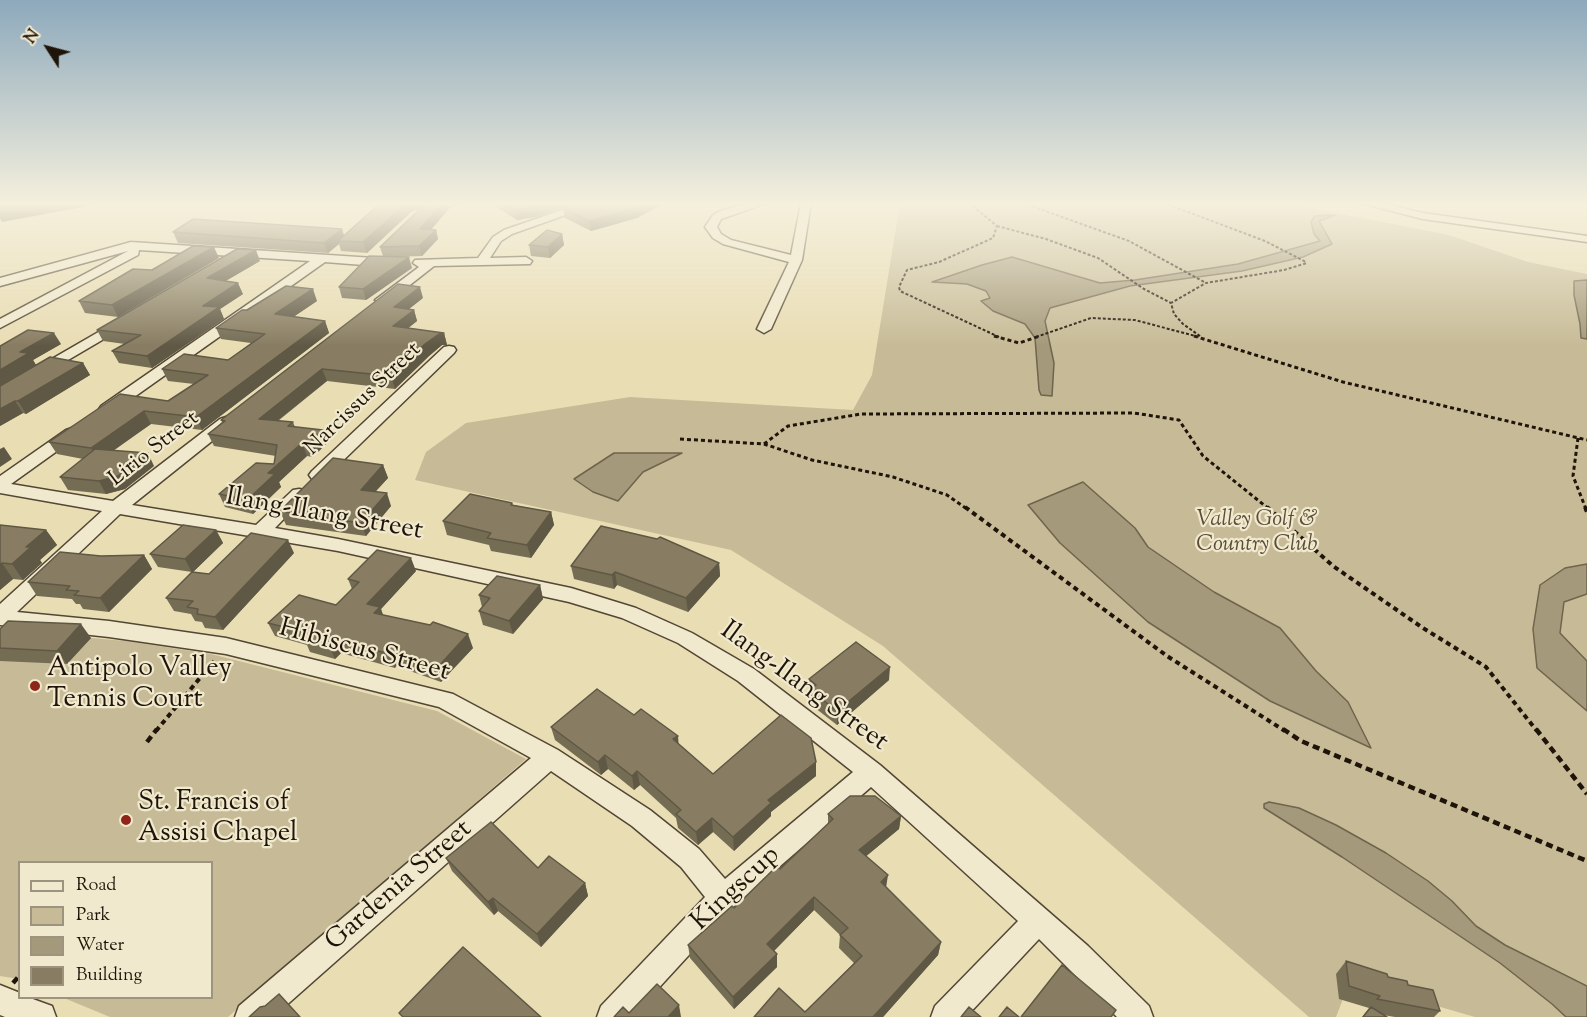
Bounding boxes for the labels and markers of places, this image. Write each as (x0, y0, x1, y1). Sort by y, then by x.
place label: Antipolo Valley Tennis Court (47, 654, 232, 717)
marker: Antipolo Valley Tennis Court (28, 679, 42, 693)
place label: St. Francis of Assisi Chapel (138, 788, 298, 851)
marker: St. Francis of Assisi Chapel (119, 813, 133, 827)

